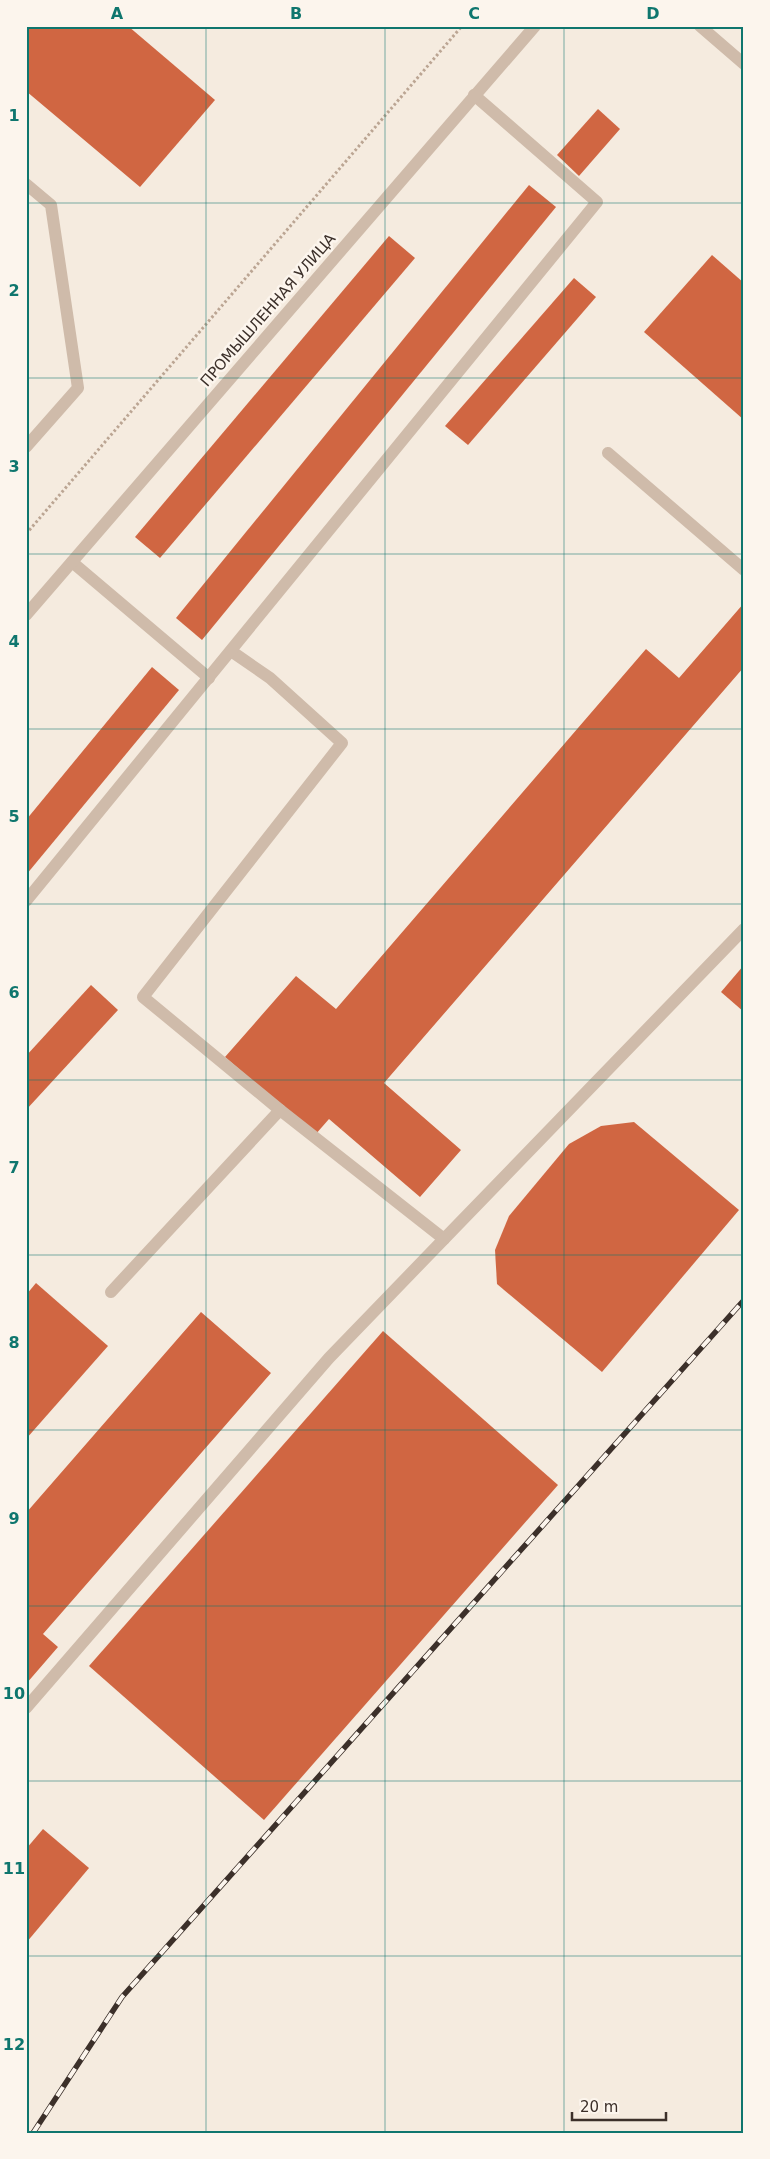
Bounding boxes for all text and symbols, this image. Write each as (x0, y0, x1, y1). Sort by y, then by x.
text: A (111, 4, 124, 23)
text: B (290, 4, 302, 23)
text: C (468, 4, 480, 23)
text: D (646, 4, 660, 23)
text: 1 (8, 106, 20, 125)
street label: ПРОМЫШЛЕННАЯ УЛИЦА (197, 229, 340, 390)
text: 2 (8, 281, 20, 300)
text: 3 (8, 457, 20, 476)
text: 4 (8, 632, 20, 651)
text: 5 (8, 807, 20, 826)
text: 6 (8, 983, 20, 1002)
text: 7 (8, 1158, 20, 1177)
text: 8 (8, 1333, 20, 1352)
text: 9 (8, 1509, 20, 1528)
text: 10 (3, 1684, 25, 1703)
text: 11 (3, 1859, 25, 1878)
text: 12 (3, 2035, 25, 2054)
scale bar (572, 2089, 666, 2121)
text: 20 m (580, 2098, 618, 2116)

